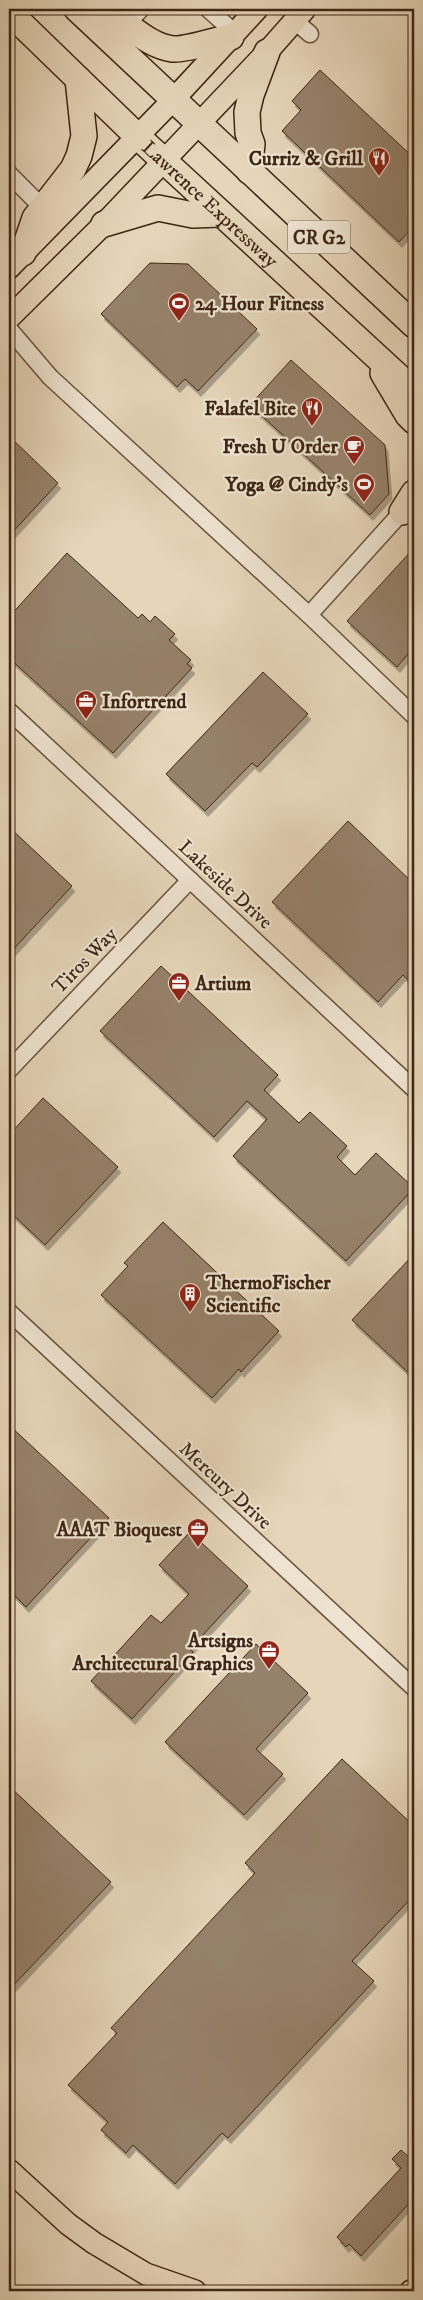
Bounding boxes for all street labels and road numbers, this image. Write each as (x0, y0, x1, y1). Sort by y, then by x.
street label: Lawrence Expressway (136, 136, 283, 274)
road number: CR G2 (288, 220, 350, 253)
street label: Lakeside Drive (173, 835, 277, 935)
street label: Tiros Way (47, 922, 123, 1000)
street label: Mercury Drive (173, 1437, 277, 1535)

